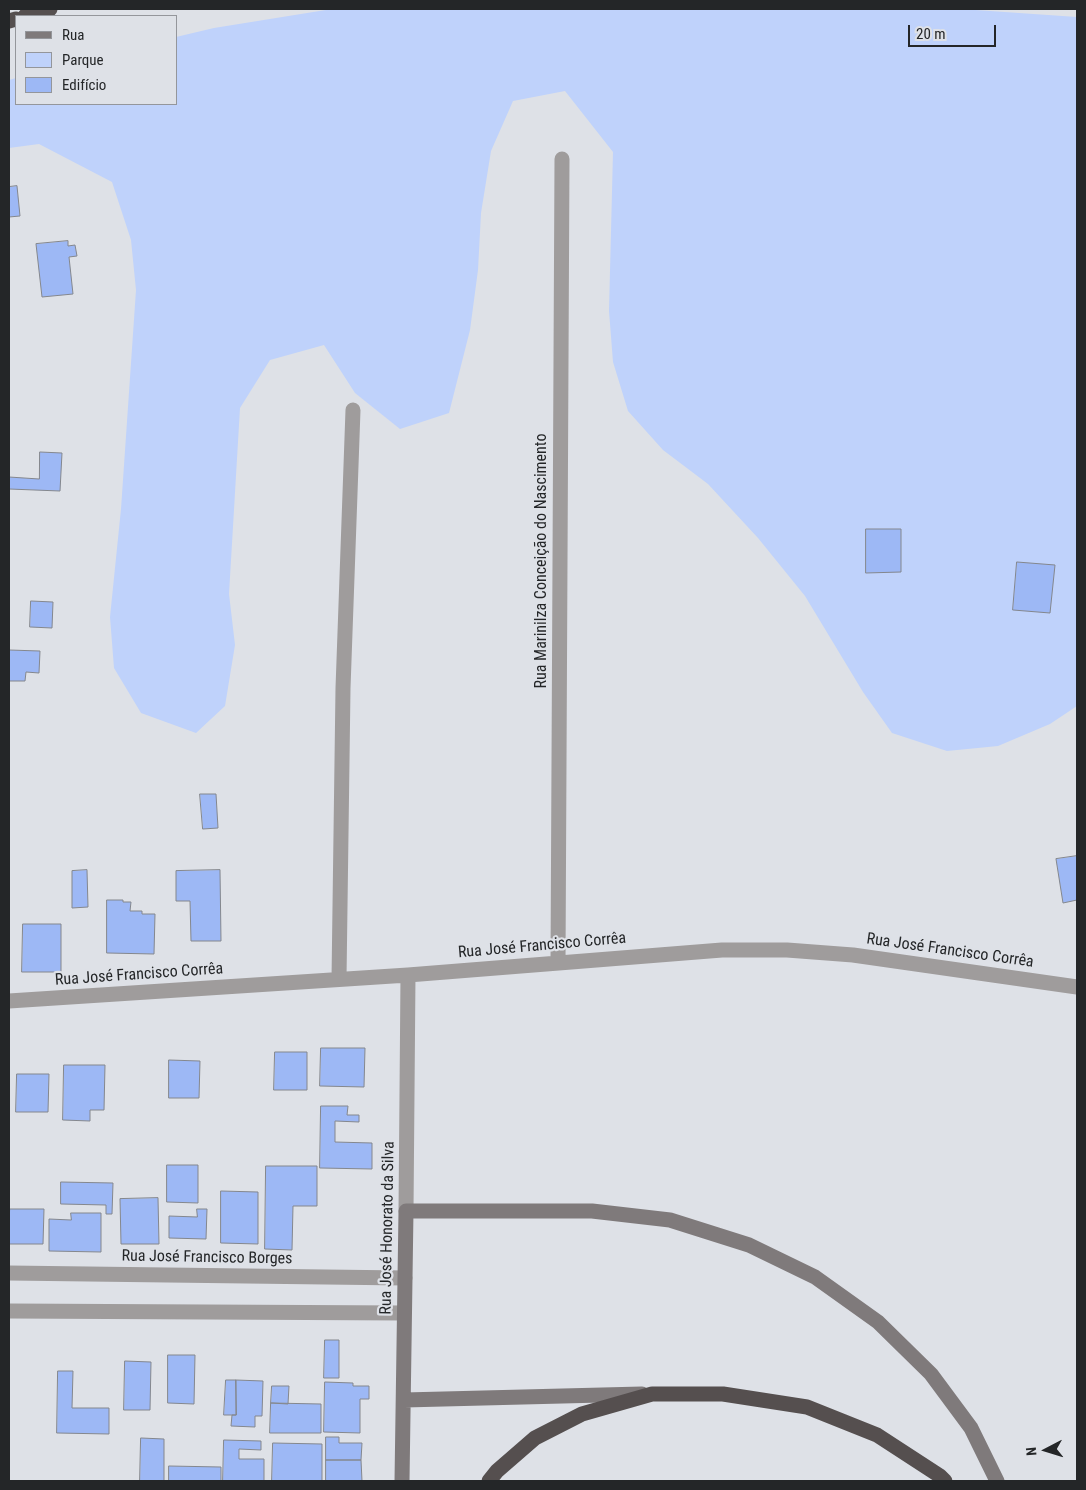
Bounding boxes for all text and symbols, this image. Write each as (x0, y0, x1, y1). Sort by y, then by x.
legend (15, 15, 178, 105)
scale bar (911, 15, 998, 47)
text: 20 m (916, 25, 946, 43)
text: Rua (62, 26, 84, 44)
text: Parque (62, 51, 104, 69)
text: Edifício (62, 76, 106, 94)
street label: Rua Marinilza Conceição do Nascimento (532, 434, 552, 688)
street label: Rua José Francisco Corrêa (457, 929, 627, 963)
street label: Rua José Francisco Corrêa (865, 930, 1035, 972)
street label: Rua José Francisco Corrêa (54, 960, 224, 990)
street label: Rua José Honorato da Silva (377, 1141, 399, 1315)
street label: Rua José Francisco Borges (121, 1247, 293, 1269)
north arrow (1021, 1425, 1071, 1475)
text: N (1023, 1446, 1039, 1456)

